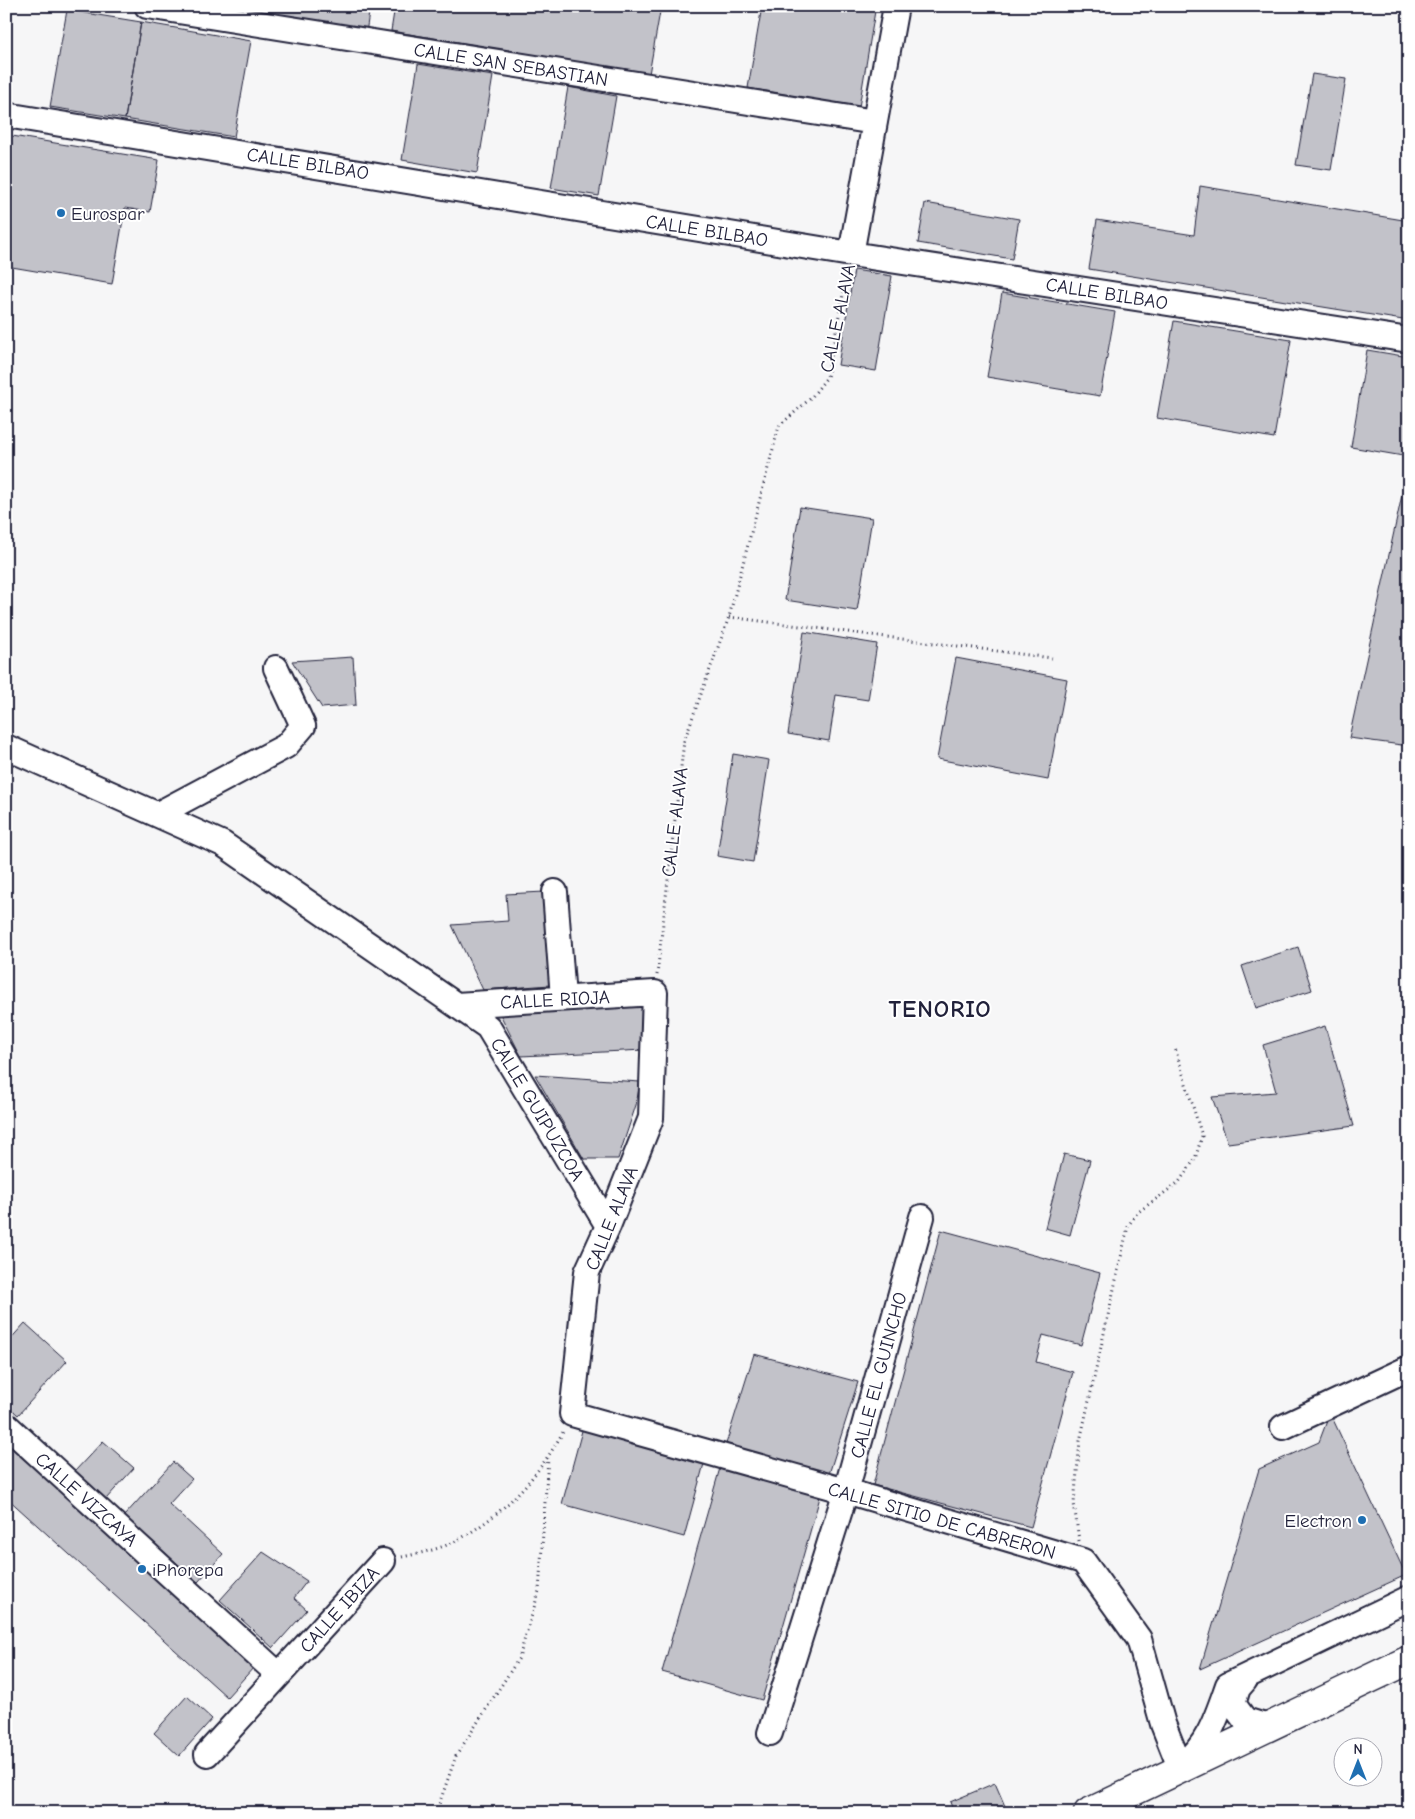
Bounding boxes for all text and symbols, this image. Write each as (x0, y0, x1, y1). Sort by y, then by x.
street label: CALLE SAN SEBASTIAN (412, 39, 609, 91)
street label: CALLE BILBAO (245, 143, 370, 184)
place label: Eurospar (71, 203, 145, 225)
marker: Eurospar (55, 207, 67, 219)
street label: CALLE BILBAO (644, 210, 769, 251)
street label: CALLE ALAVA (816, 262, 860, 374)
street label: CALLE BILBAO (1044, 273, 1169, 314)
street label: CALLE ALAVA (657, 766, 693, 878)
street label: CALLE RIOJA (500, 986, 610, 1014)
district label: TENORIO (888, 995, 992, 1023)
street label: CALLE GUIPUZCOA (486, 1034, 589, 1185)
street label: CALLE ALAVA (581, 1163, 643, 1274)
street label: CALLE EL GUINCHO (846, 1290, 912, 1461)
street label: CALLE VIZCAYA (31, 1448, 142, 1551)
street label: CALLE SITIO DE CABRERON (825, 1478, 1058, 1564)
place label: Electron (1284, 1510, 1352, 1532)
marker: Electron (1356, 1514, 1368, 1526)
place label: iPhorepa (152, 1559, 224, 1581)
street label: CALLE IBIZA (295, 1562, 384, 1657)
marker: iPhorepa (136, 1563, 148, 1575)
north arrow (1332, 1736, 1382, 1786)
text: N (1353, 1741, 1363, 1758)

